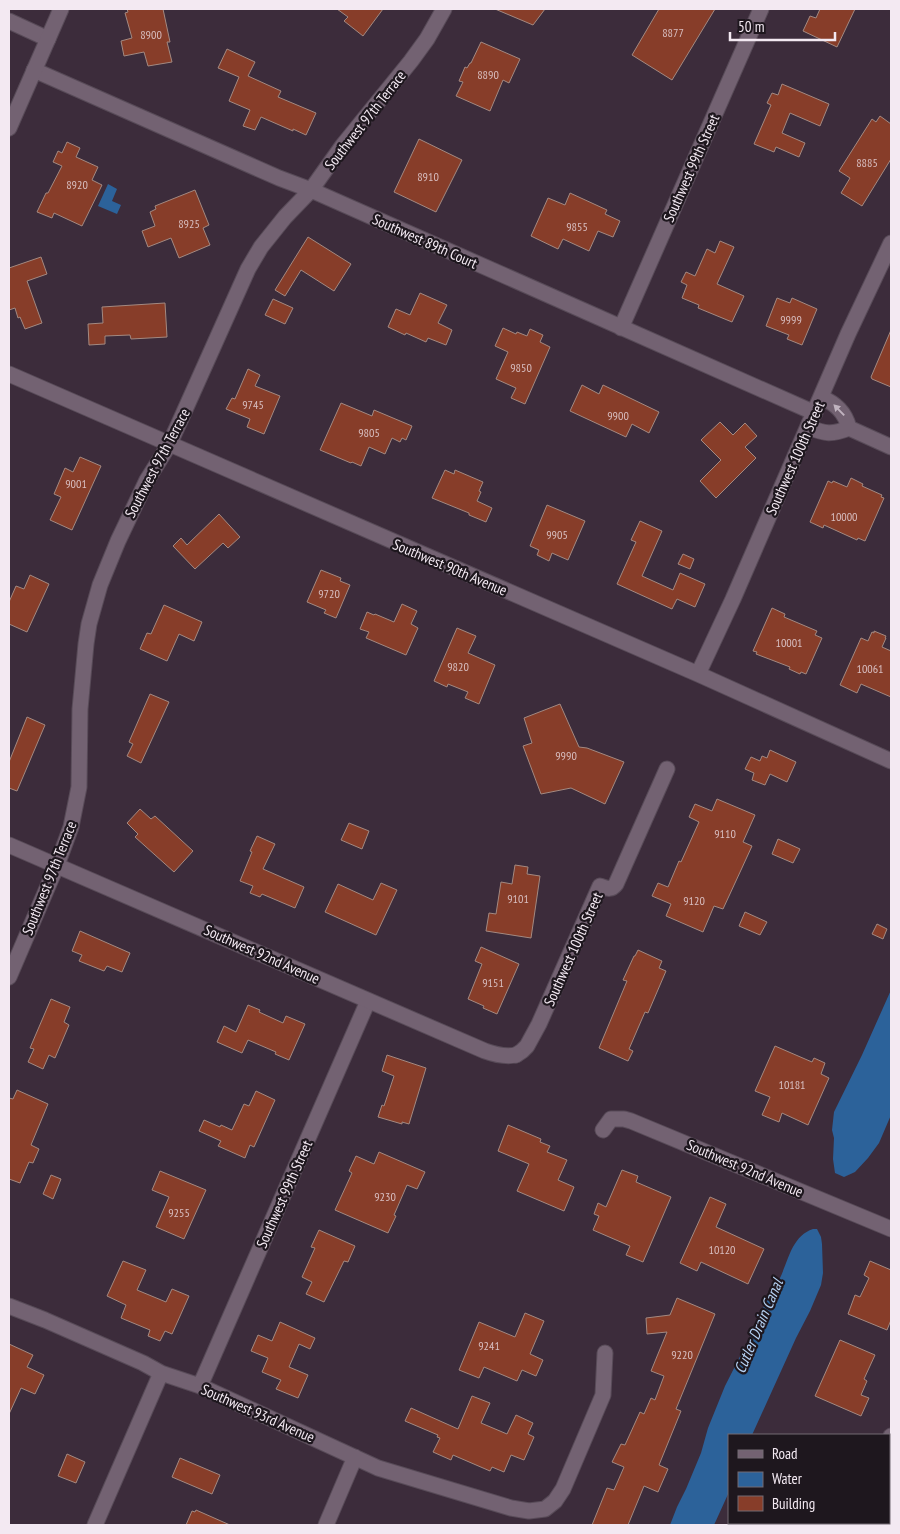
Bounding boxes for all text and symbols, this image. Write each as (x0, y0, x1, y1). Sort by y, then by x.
scale bar (730, 10, 835, 42)
text: 50 m (738, 17, 764, 36)
house number: 8877 (662, 25, 684, 40)
house number: 8900 (140, 27, 162, 42)
street label: Southwest 97th Terrace (320, 66, 410, 174)
house number: 8890 (477, 67, 499, 82)
street label: Southwest 99th Street (659, 111, 723, 225)
house number: 8885 (856, 155, 878, 170)
house number: 8910 (417, 169, 439, 184)
house number: 8920 (66, 177, 88, 192)
street label: Southwest 89th Court (370, 209, 480, 273)
house number: 8925 (178, 216, 200, 231)
house number: 9855 (566, 219, 588, 234)
house number: 9999 (780, 312, 802, 327)
house number: 9850 (510, 360, 532, 375)
house number: 9745 (242, 397, 264, 412)
street label: Southwest 100th Street (761, 398, 829, 518)
one-way arrow (833, 404, 845, 416)
street label: Southwest 97th Terrace (120, 405, 194, 521)
house number: 9900 (607, 408, 629, 423)
house number: 9805 (358, 425, 380, 440)
house number: 9001 (65, 476, 87, 491)
house number: 10000 (830, 509, 858, 524)
house number: 9905 (546, 527, 568, 542)
street label: Southwest 90th Avenue (390, 534, 510, 600)
house number: 9720 (318, 586, 340, 601)
house number: 10001 (775, 635, 803, 650)
house number: 9820 (447, 659, 469, 674)
house number: 10061 (856, 661, 884, 676)
house number: 9990 (555, 748, 577, 763)
street label: Southwest 97th Terrace (17, 818, 81, 938)
house number: 9110 (714, 826, 736, 841)
street label: Southwest 100th Street (539, 889, 607, 1009)
house number: 9101 (507, 891, 529, 906)
house number: 9120 (683, 893, 705, 908)
street label: Southwest 92nd Avenue (201, 920, 323, 988)
house number: 9151 (482, 975, 504, 990)
house number: 10181 (778, 1077, 806, 1092)
street label: Southwest 92nd Avenue (684, 1135, 806, 1201)
street label: Southwest 99th Street (252, 1137, 316, 1251)
house number: 9230 (374, 1189, 396, 1204)
house number: 9255 (168, 1205, 190, 1220)
house number: 10120 (708, 1242, 736, 1257)
water label: Cutler Drain Canal (729, 1275, 787, 1376)
house number: 9241 (478, 1338, 500, 1353)
house number: 9220 (671, 1347, 693, 1362)
street label: Southwest 93rd Avenue (198, 1379, 318, 1447)
legend (728, 1434, 890, 1524)
text: Road (772, 1444, 798, 1463)
text: Water (772, 1469, 803, 1488)
text: Building (772, 1494, 815, 1513)

